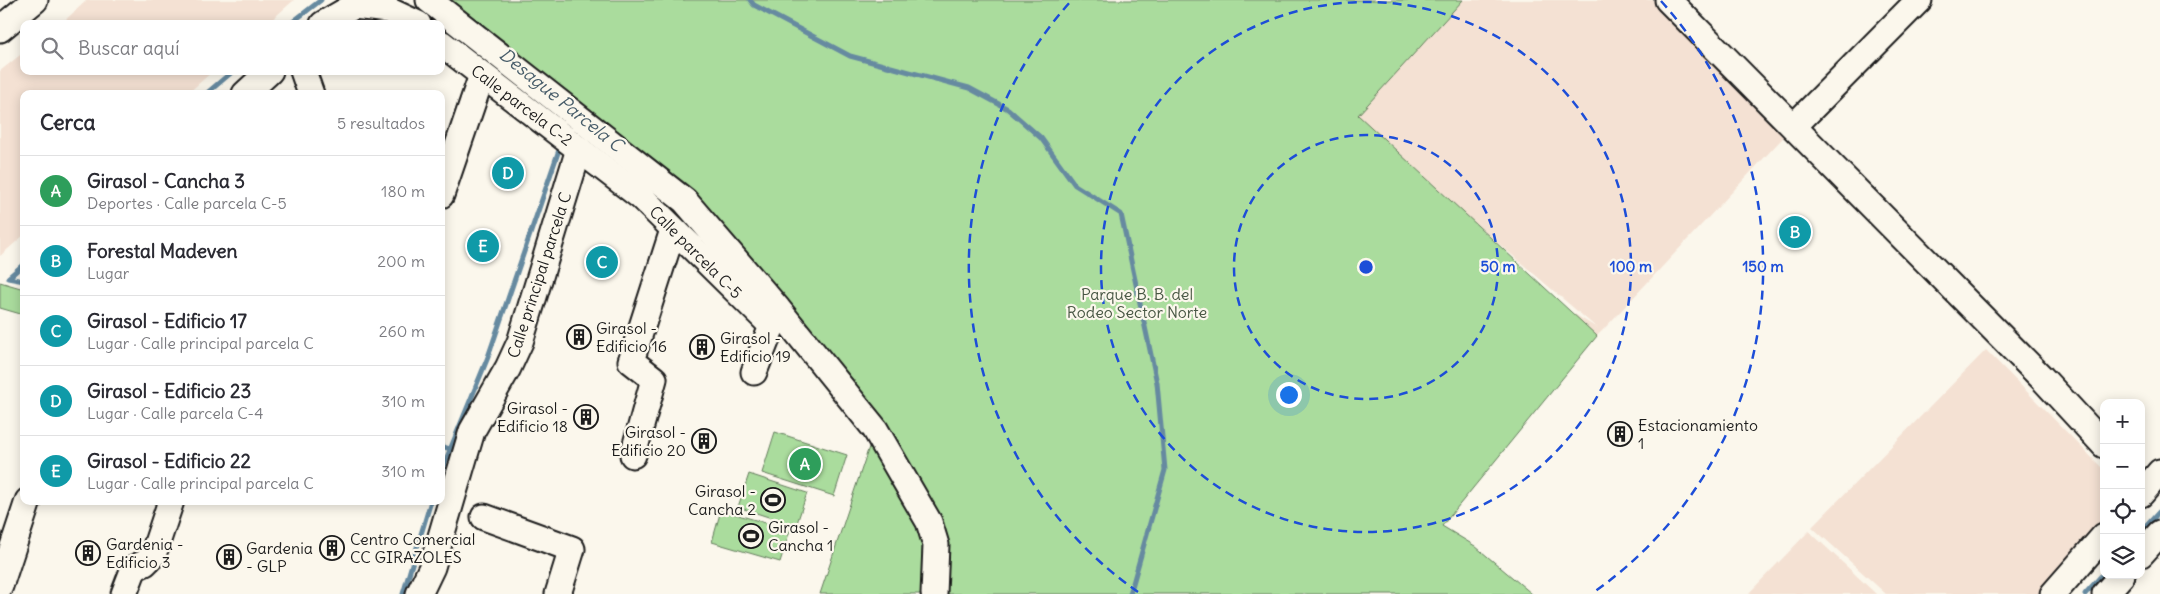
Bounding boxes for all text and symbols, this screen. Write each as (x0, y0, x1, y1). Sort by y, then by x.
search box (20, 20, 445, 75)
icon: search (38, 34, 66, 62)
text: Buscar aquí (78, 36, 179, 60)
water label: Desague Parcela C (495, 43, 629, 158)
street label: Calle parcela C-2 (467, 60, 577, 150)
text: Cerca (40, 109, 95, 136)
text: 5 resultados (337, 113, 425, 133)
pin: D (492, 154, 524, 192)
text: Girasol - Cancha 3 (87, 169, 245, 193)
text: A (51, 181, 61, 201)
text: 180 m (381, 181, 425, 201)
street label: Calle principal parcela C (503, 190, 575, 360)
text: Deportes · Calle parcela C-5 (87, 193, 287, 213)
street label: Calle parcela C-5 (645, 201, 747, 303)
pin: B (1779, 213, 1811, 251)
pin: E (467, 227, 499, 265)
text: Forestal Madeven (87, 239, 238, 263)
pin: C (586, 243, 618, 281)
text: B (51, 251, 61, 271)
text: 200 m (377, 251, 425, 271)
text: 50 m (1480, 257, 1516, 276)
text: 100 m (1610, 257, 1652, 276)
text: 150 m (1742, 257, 1784, 276)
centre of rings (1357, 258, 1375, 276)
text: Lugar (87, 263, 129, 283)
park label: Parque B. B. del Rodeo Sector Norte (1067, 284, 1207, 322)
text: Girasol - Edificio 17 (87, 309, 247, 333)
place label: Girasol - Edificio 16 (596, 318, 667, 356)
text: C (51, 321, 61, 341)
text: 260 m (379, 321, 425, 341)
building icon: Girasol - Edificio 16 (566, 324, 592, 350)
place label: Girasol - Edificio 19 (720, 328, 791, 366)
text: Lugar · Calle principal parcela C (87, 333, 314, 353)
building icon: Girasol - Edificio 19 (689, 334, 715, 360)
text: Girasol - Edificio 23 (87, 379, 251, 403)
your location (1276, 382, 1302, 408)
text: D (50, 391, 62, 411)
text: 310 m (381, 391, 425, 411)
place label: Girasol - Edificio 18 (497, 398, 568, 436)
map controls (2100, 399, 2145, 579)
button: + (2100, 399, 2145, 444)
text: Lugar · Calle parcela C-4 (87, 403, 263, 423)
building icon: Girasol - Edificio 18 (573, 404, 599, 430)
place label: Estacionamiento 1 (1638, 415, 1758, 453)
building icon: Estacionamiento 1 (1607, 421, 1633, 447)
place label: Girasol - Edificio 20 (611, 422, 686, 460)
building icon: Girasol - Edificio 20 (691, 428, 717, 454)
button: − (2100, 444, 2145, 489)
pin: A (789, 445, 821, 483)
text: Girasol - Edificio 22 (87, 449, 251, 473)
text: E (51, 461, 61, 481)
text: 310 m (381, 461, 425, 481)
text: Lugar · Calle principal parcela C (87, 473, 314, 493)
place label: Girasol - Cancha 2 (688, 481, 756, 519)
sports icon: Girasol - Cancha 2 (760, 487, 786, 513)
button: locate (2100, 489, 2145, 534)
place label: Girasol - Cancha 1 (768, 517, 833, 555)
sports icon: Girasol - Cancha 1 (738, 523, 764, 549)
place label: Centro Comercial CC GIRAZOLES (350, 529, 475, 567)
place label: Gardenia - Edificio 3 (106, 534, 184, 572)
button: layers (2100, 534, 2145, 579)
building icon: Centro Comercial CC GIRAZOLES (319, 535, 345, 561)
place label: Gardenia - GLP (246, 538, 313, 576)
building icon: Gardenia - Edificio 3 (75, 540, 101, 566)
building icon: Gardenia - GLP (216, 544, 242, 570)

